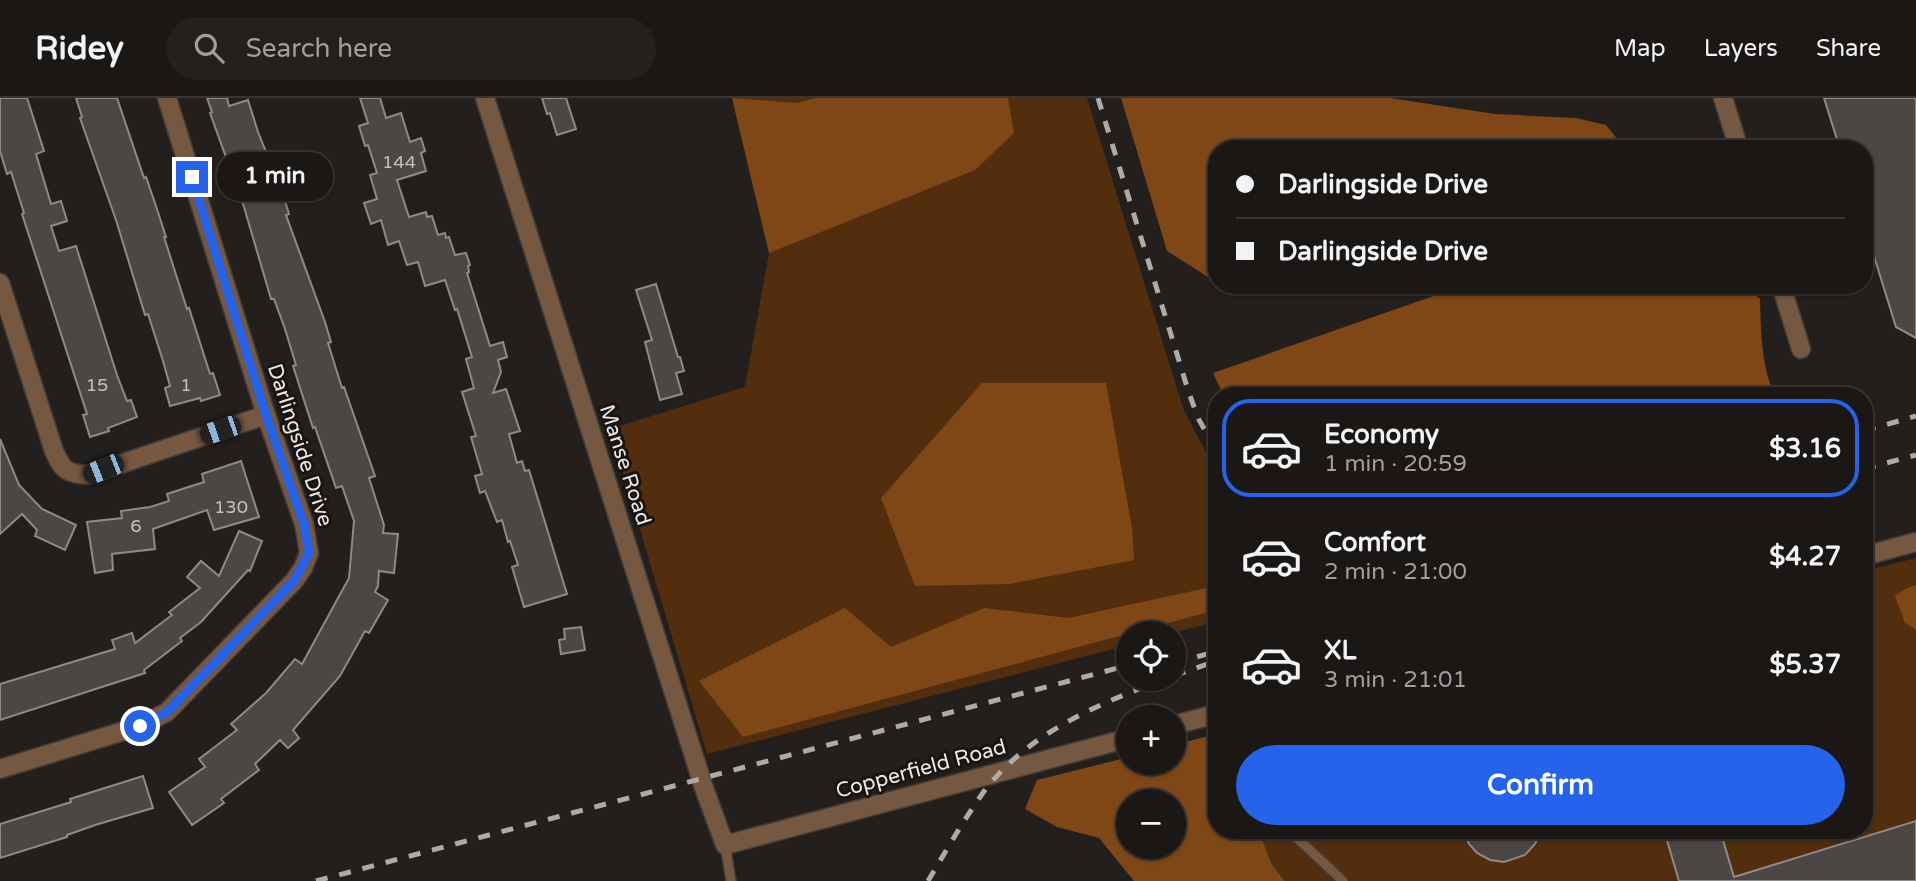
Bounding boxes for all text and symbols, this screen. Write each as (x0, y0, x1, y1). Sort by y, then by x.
search box (166, 17, 656, 80)
text: Ridey (35, 29, 124, 68)
icon: search (190, 29, 228, 67)
text: Search here (246, 33, 392, 64)
text: Map (1614, 34, 1666, 63)
text: Layers (1704, 34, 1778, 63)
text: Share (1816, 34, 1881, 63)
house number: 144 (382, 151, 416, 173)
callout: 1 min (216, 153, 332, 202)
route end (176, 161, 208, 193)
text: 1 min (244, 162, 306, 190)
text: Darlingside Drive (1278, 169, 1488, 200)
text: Darlingside Drive (1278, 236, 1488, 267)
street label: Darlingside Drive (262, 361, 338, 530)
house number: 15 (86, 374, 108, 396)
house number: 1 (180, 374, 192, 396)
street label: Manse Road (594, 402, 656, 528)
car (197, 413, 244, 447)
icon: car (1240, 417, 1303, 480)
text: Economy (1324, 419, 1439, 450)
text: $3.16 (1769, 433, 1841, 464)
text: 1 min · 20:59 (1324, 450, 1467, 478)
car (80, 451, 127, 487)
house number: 130 (214, 496, 248, 518)
house number: 6 (130, 515, 142, 537)
icon: car (1240, 525, 1303, 588)
text: Comfort (1324, 527, 1426, 558)
text: $4.27 (1769, 541, 1841, 572)
text: 2 min · 21:00 (1324, 558, 1467, 586)
map controls (1116, 621, 1186, 859)
button: locate (1116, 621, 1186, 691)
icon: car (1240, 633, 1303, 696)
text: XL (1324, 635, 1356, 666)
text: $5.37 (1769, 649, 1841, 680)
text: 3 min · 21:01 (1324, 666, 1467, 694)
button: + (1116, 705, 1186, 775)
route start (124, 710, 156, 742)
street label: Copperfield Road (833, 734, 1009, 804)
button: Confirm (1236, 745, 1845, 825)
button: − (1116, 789, 1186, 859)

